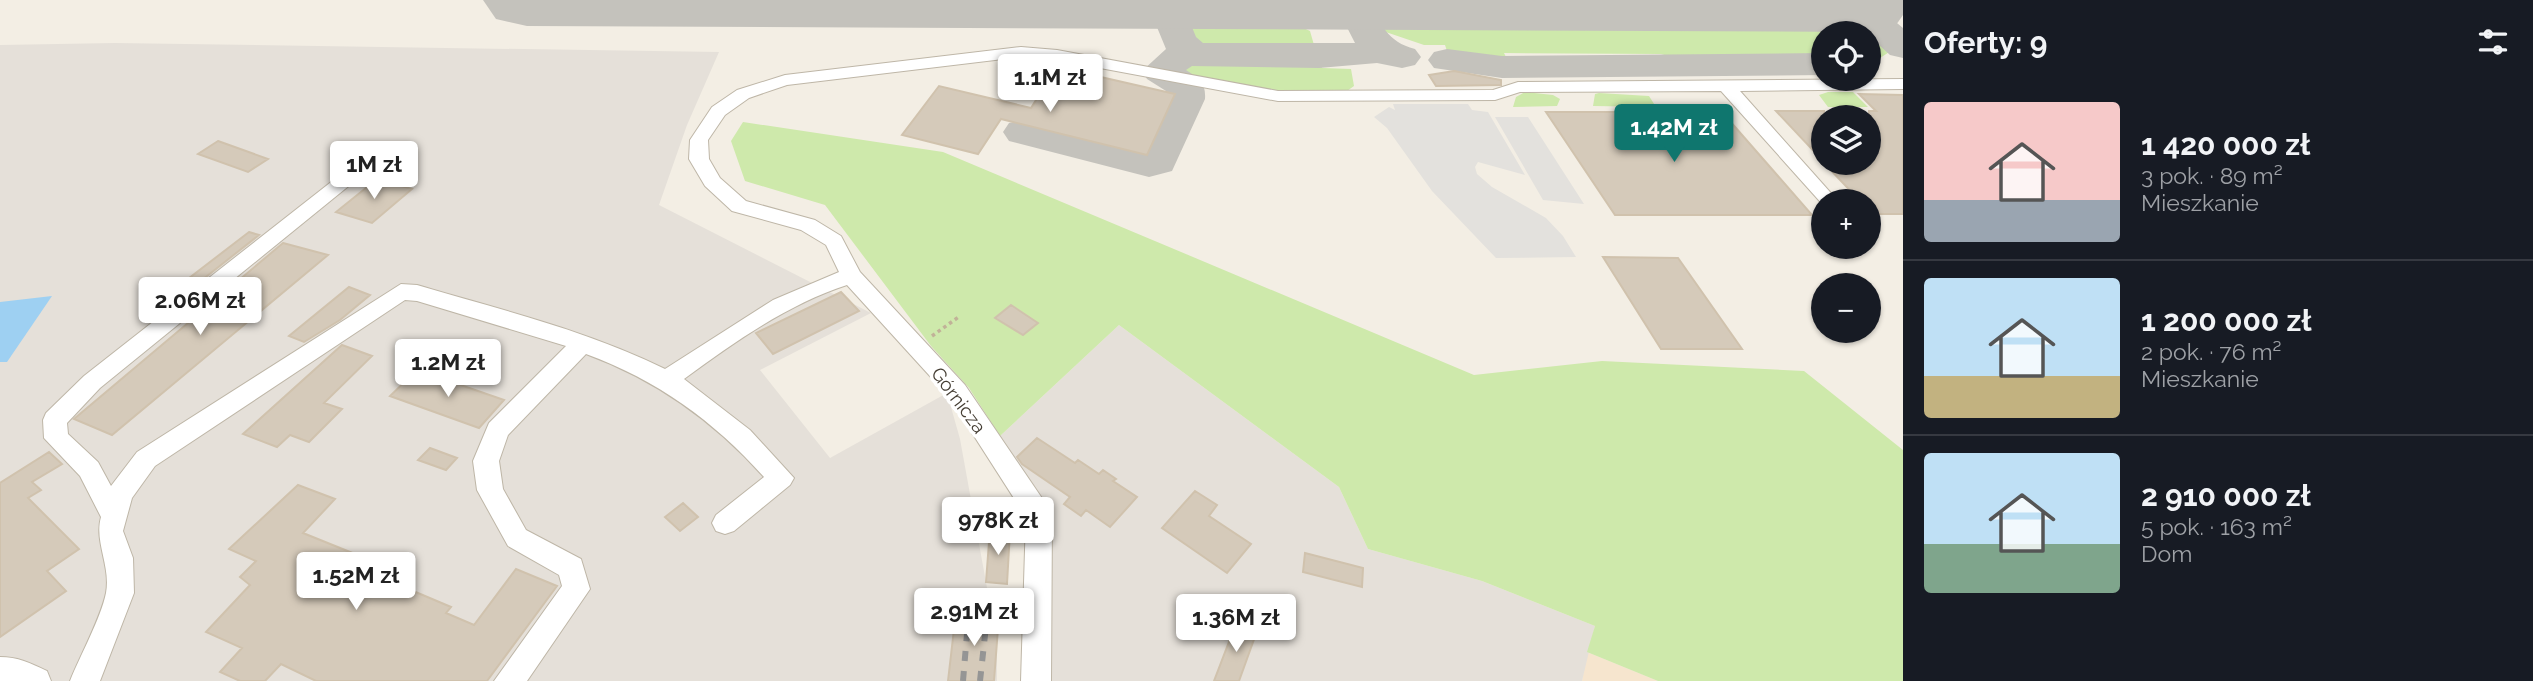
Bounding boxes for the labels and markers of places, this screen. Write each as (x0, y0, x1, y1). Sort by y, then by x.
pin: 1.1M zł (985, 54, 1115, 114)
pin: 1.42M zł (1602, 104, 1746, 164)
pin: 1M zł (325, 142, 423, 201)
pin: 2.06M zł (128, 278, 272, 337)
pin: 1.2M zł (383, 340, 513, 399)
pin: 978K zł (933, 498, 1063, 557)
pin: 1.52M zł (284, 552, 428, 612)
pin: 2.91M zł (902, 588, 1046, 648)
pin: 1.36M zł (1164, 594, 1308, 654)

